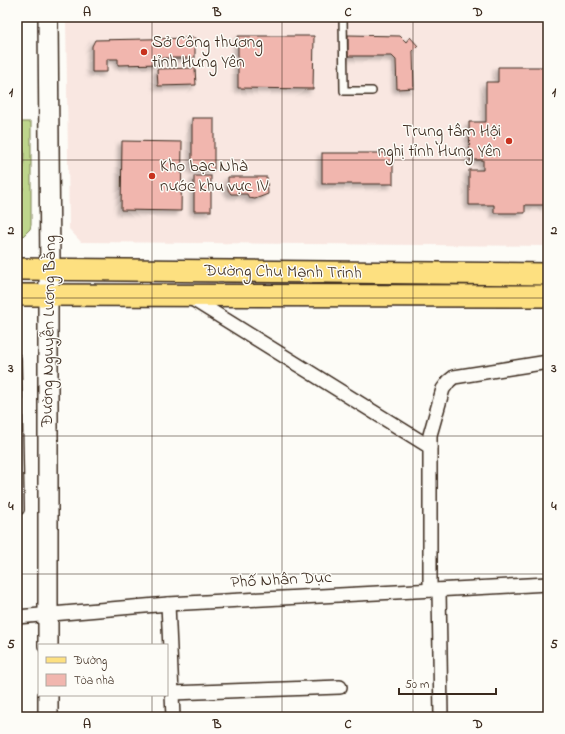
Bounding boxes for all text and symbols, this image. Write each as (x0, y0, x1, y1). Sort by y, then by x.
text: A (83, 3, 91, 22)
text: B (212, 3, 222, 22)
text: C (344, 3, 352, 22)
text: D (472, 3, 483, 22)
place label: Sở Công thương tỉnh Hưng Yên (152, 30, 263, 77)
marker: Sở Công thương tỉnh Hưng Yên (139, 47, 149, 57)
text: 1 (9, 83, 14, 102)
text: 1 (552, 83, 557, 102)
place label: Trung tâm Hội nghị tỉnh Hưng Yên (378, 119, 501, 166)
marker: Trung tâm Hội nghị tỉnh Hưng Yên (504, 136, 514, 146)
place label: Kho bạc Nhà nước khu vực IV (160, 154, 269, 199)
marker: Kho bạc Nhà nước khu vực IV (147, 171, 157, 181)
text: 2 (7, 221, 15, 240)
text: 2 (550, 221, 558, 240)
street label: Đường Nguyễn Lương Bằng (35, 235, 65, 428)
street label: Đường Chu Mạnh Trinh (203, 258, 362, 288)
text: 3 (7, 359, 14, 378)
text: 3 (550, 359, 557, 378)
text: 4 (7, 497, 14, 516)
text: 4 (550, 497, 557, 516)
street label: Phố Nhân Dục (230, 565, 333, 595)
text: 5 (7, 635, 15, 654)
text: 5 (550, 635, 558, 654)
legend (38, 644, 168, 696)
text: Đường (73, 652, 107, 671)
scale bar (399, 670, 496, 696)
text: Tòa nhà (74, 672, 114, 690)
text: 50 m (405, 676, 429, 694)
text: A (83, 715, 91, 734)
text: B (212, 715, 222, 734)
text: C (344, 715, 352, 734)
text: D (472, 715, 483, 734)

